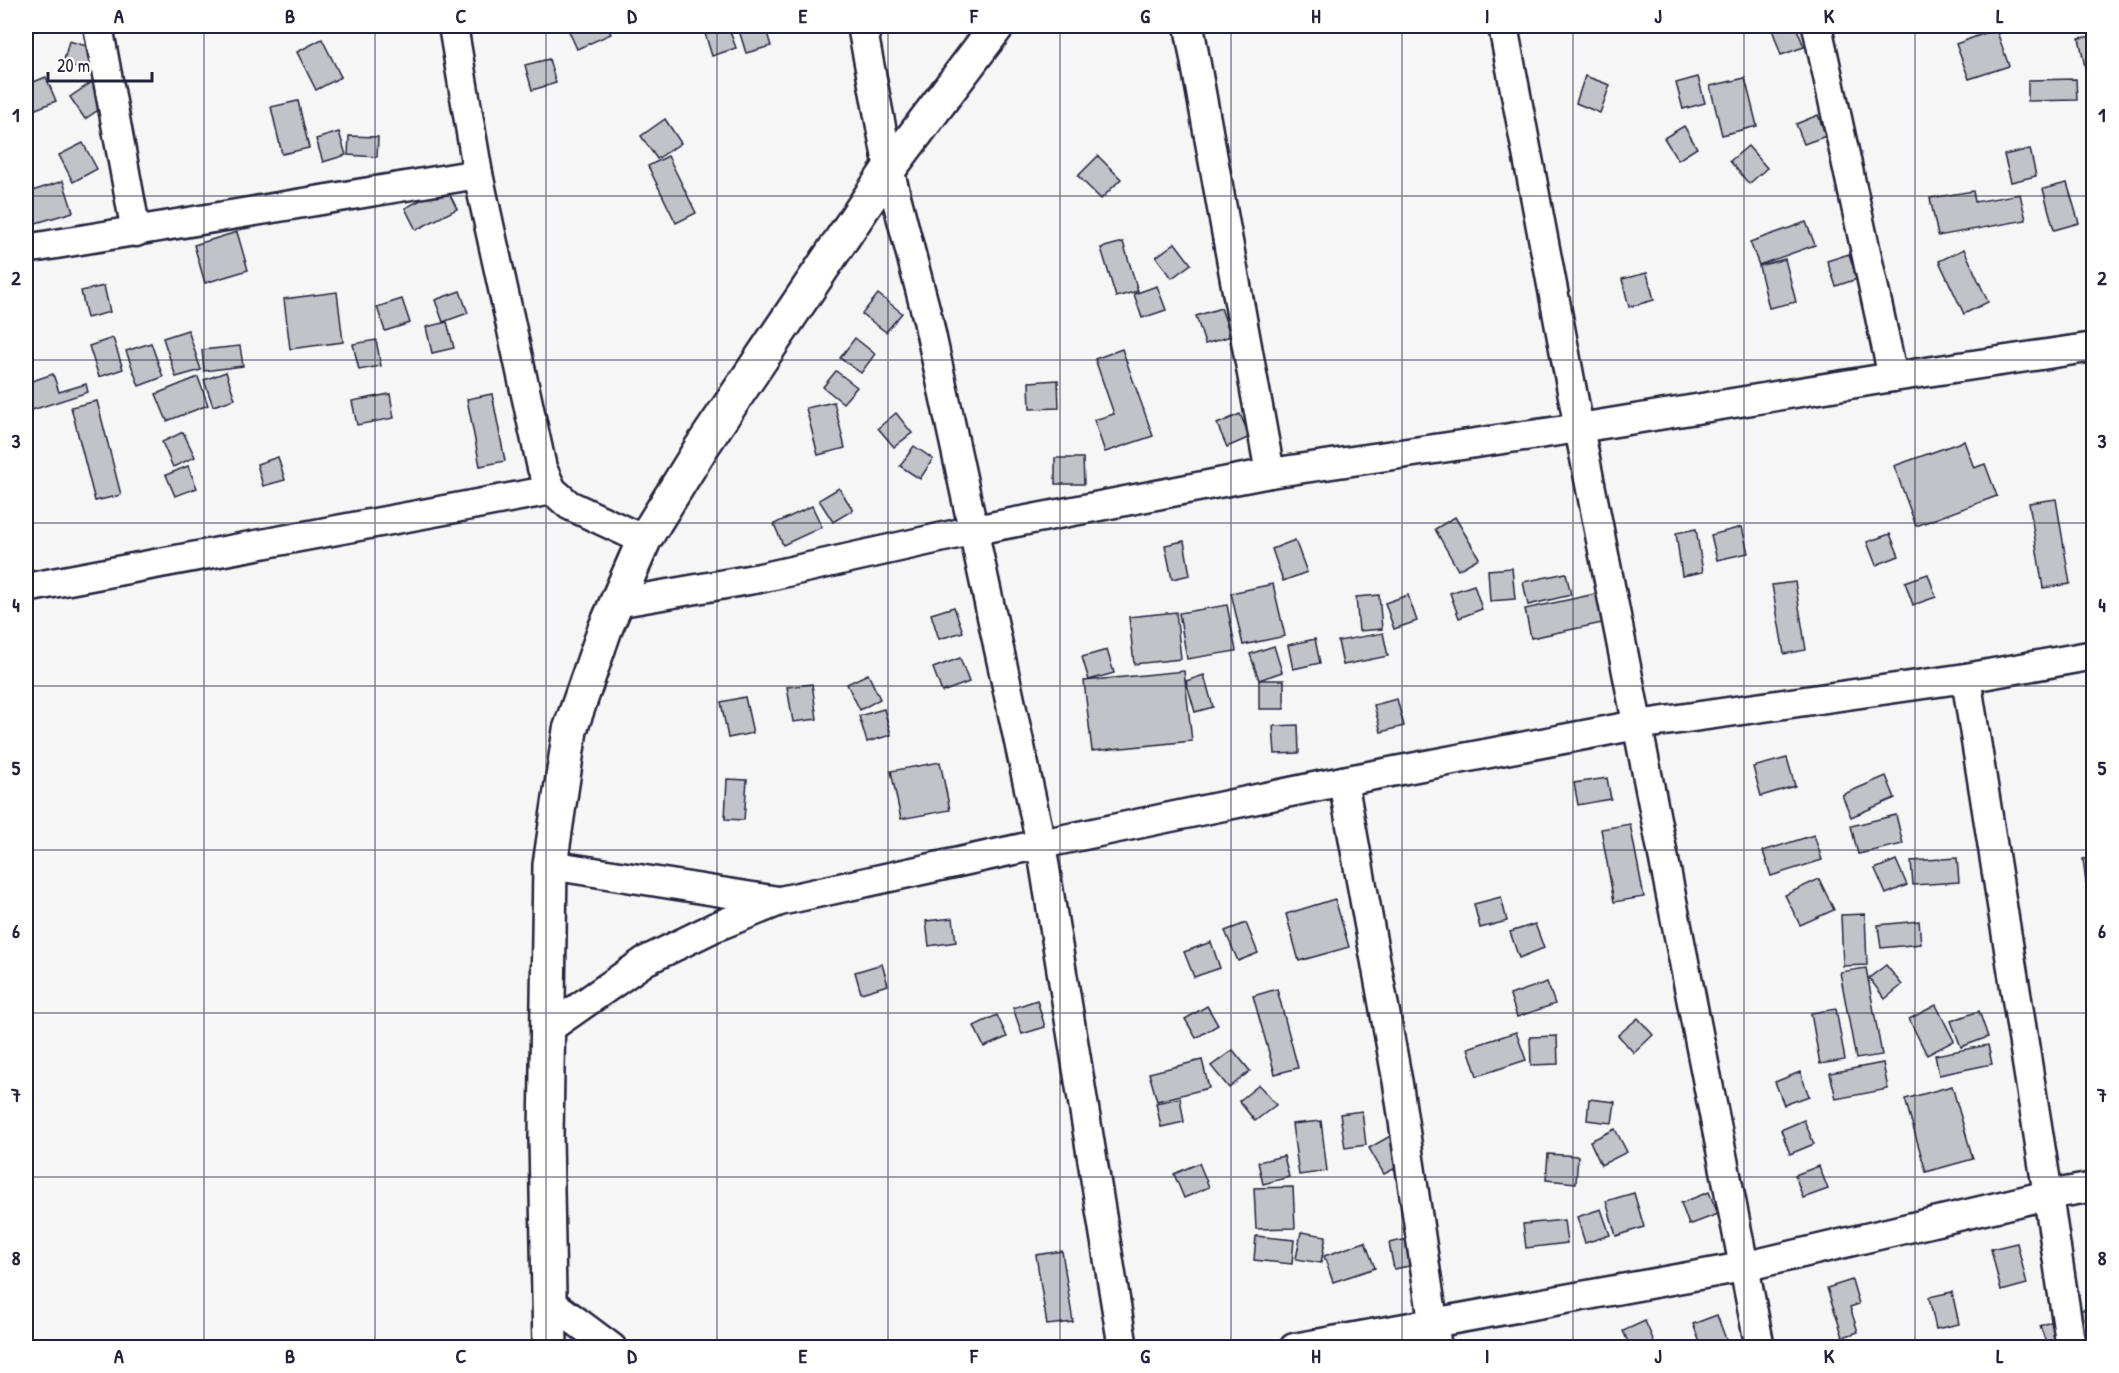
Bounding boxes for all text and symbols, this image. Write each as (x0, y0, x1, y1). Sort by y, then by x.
text: A (114, 2, 124, 29)
text: B (285, 2, 295, 29)
text: C (456, 2, 467, 29)
text: D (627, 2, 637, 29)
text: E (799, 2, 808, 29)
text: F (969, 2, 979, 29)
text: G (1140, 2, 1150, 29)
text: H (1311, 2, 1321, 29)
text: I (1485, 2, 1489, 29)
text: J (1654, 2, 1662, 29)
text: K (1824, 2, 1835, 29)
text: L (1996, 2, 2004, 29)
scale bar (48, 45, 152, 83)
text: 20 m (57, 53, 90, 78)
text: 1 (12, 101, 20, 128)
text: 1 (2098, 101, 2106, 128)
text: 2 (11, 264, 21, 291)
text: 2 (2097, 264, 2107, 291)
text: 3 (12, 427, 21, 454)
text: 3 (2098, 427, 2107, 454)
text: 4 (12, 591, 20, 618)
text: 4 (2098, 591, 2106, 618)
text: 5 (12, 754, 21, 781)
text: 5 (2098, 754, 2107, 781)
text: 6 (12, 917, 20, 944)
text: 6 (2098, 917, 2106, 944)
text: 7 (10, 1081, 21, 1108)
text: 7 (2096, 1081, 2107, 1108)
text: 8 (12, 1244, 21, 1271)
text: 8 (2098, 1244, 2107, 1271)
text: A (114, 1342, 124, 1369)
text: B (285, 1342, 295, 1369)
text: C (456, 1342, 467, 1369)
text: D (627, 1342, 637, 1369)
text: E (799, 1342, 808, 1369)
text: F (969, 1342, 979, 1369)
text: G (1140, 1342, 1150, 1369)
text: H (1311, 1342, 1321, 1369)
text: I (1485, 1342, 1489, 1369)
text: J (1654, 1342, 1662, 1369)
text: K (1824, 1342, 1835, 1369)
text: L (1996, 1342, 2004, 1369)

